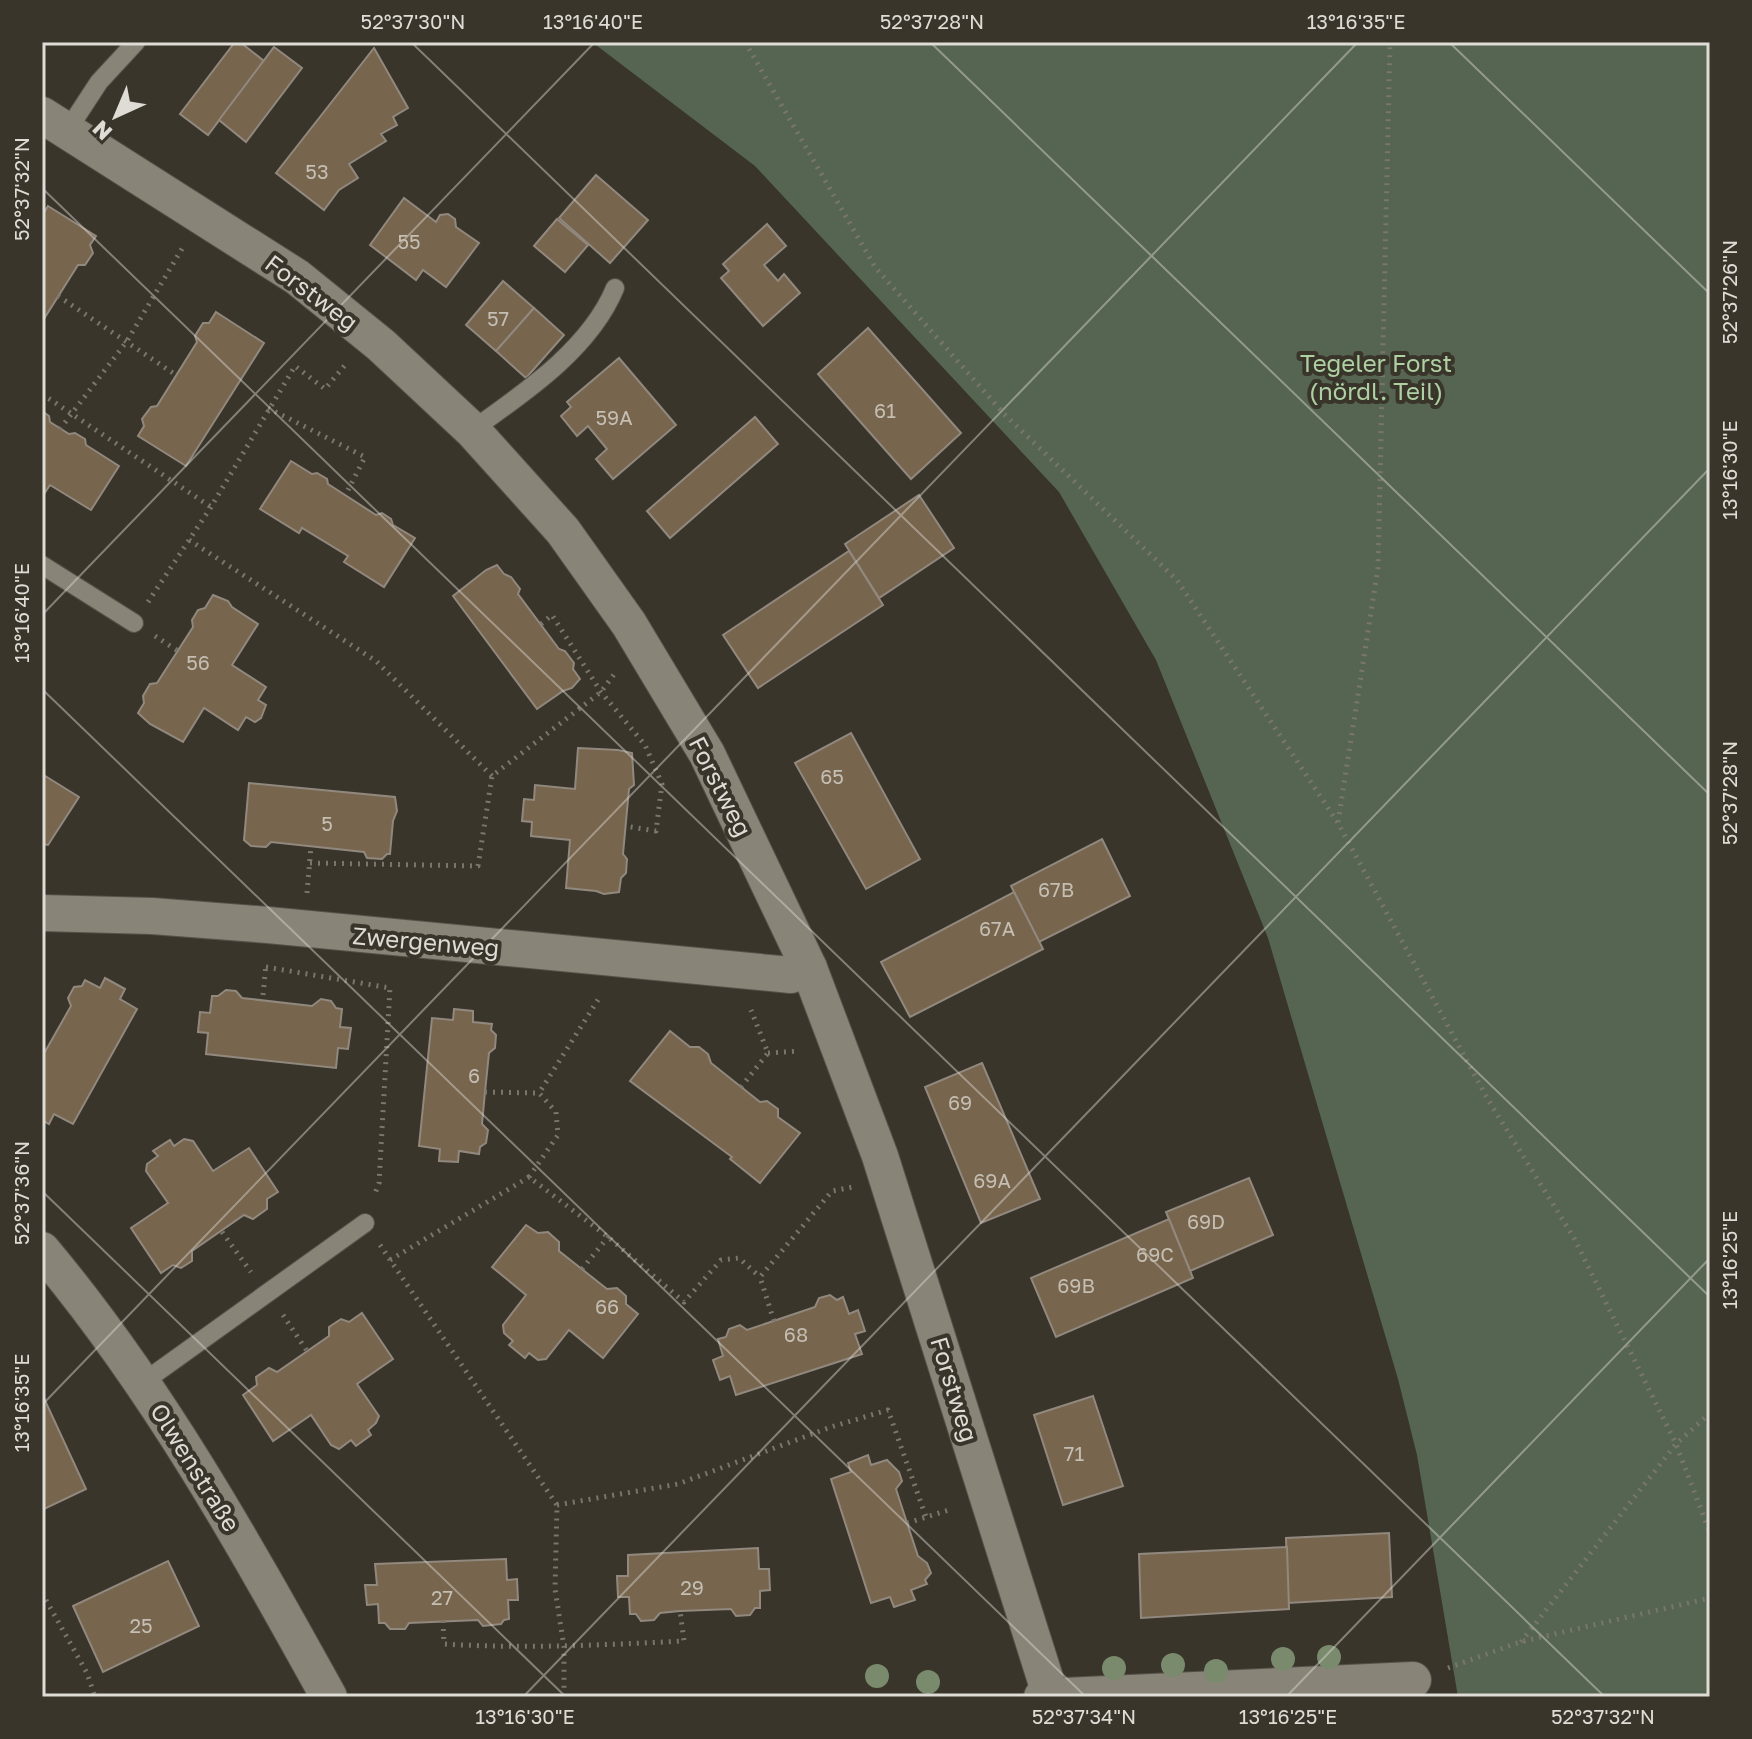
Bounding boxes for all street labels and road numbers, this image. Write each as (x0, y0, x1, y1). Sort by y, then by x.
street label: Forstweg (260, 248, 364, 336)
street label: Forstweg (684, 731, 758, 841)
street label: Zwergenweg (351, 920, 501, 962)
street label: Forstweg (925, 1333, 985, 1445)
street label: Olwenstraße (145, 1397, 247, 1537)

